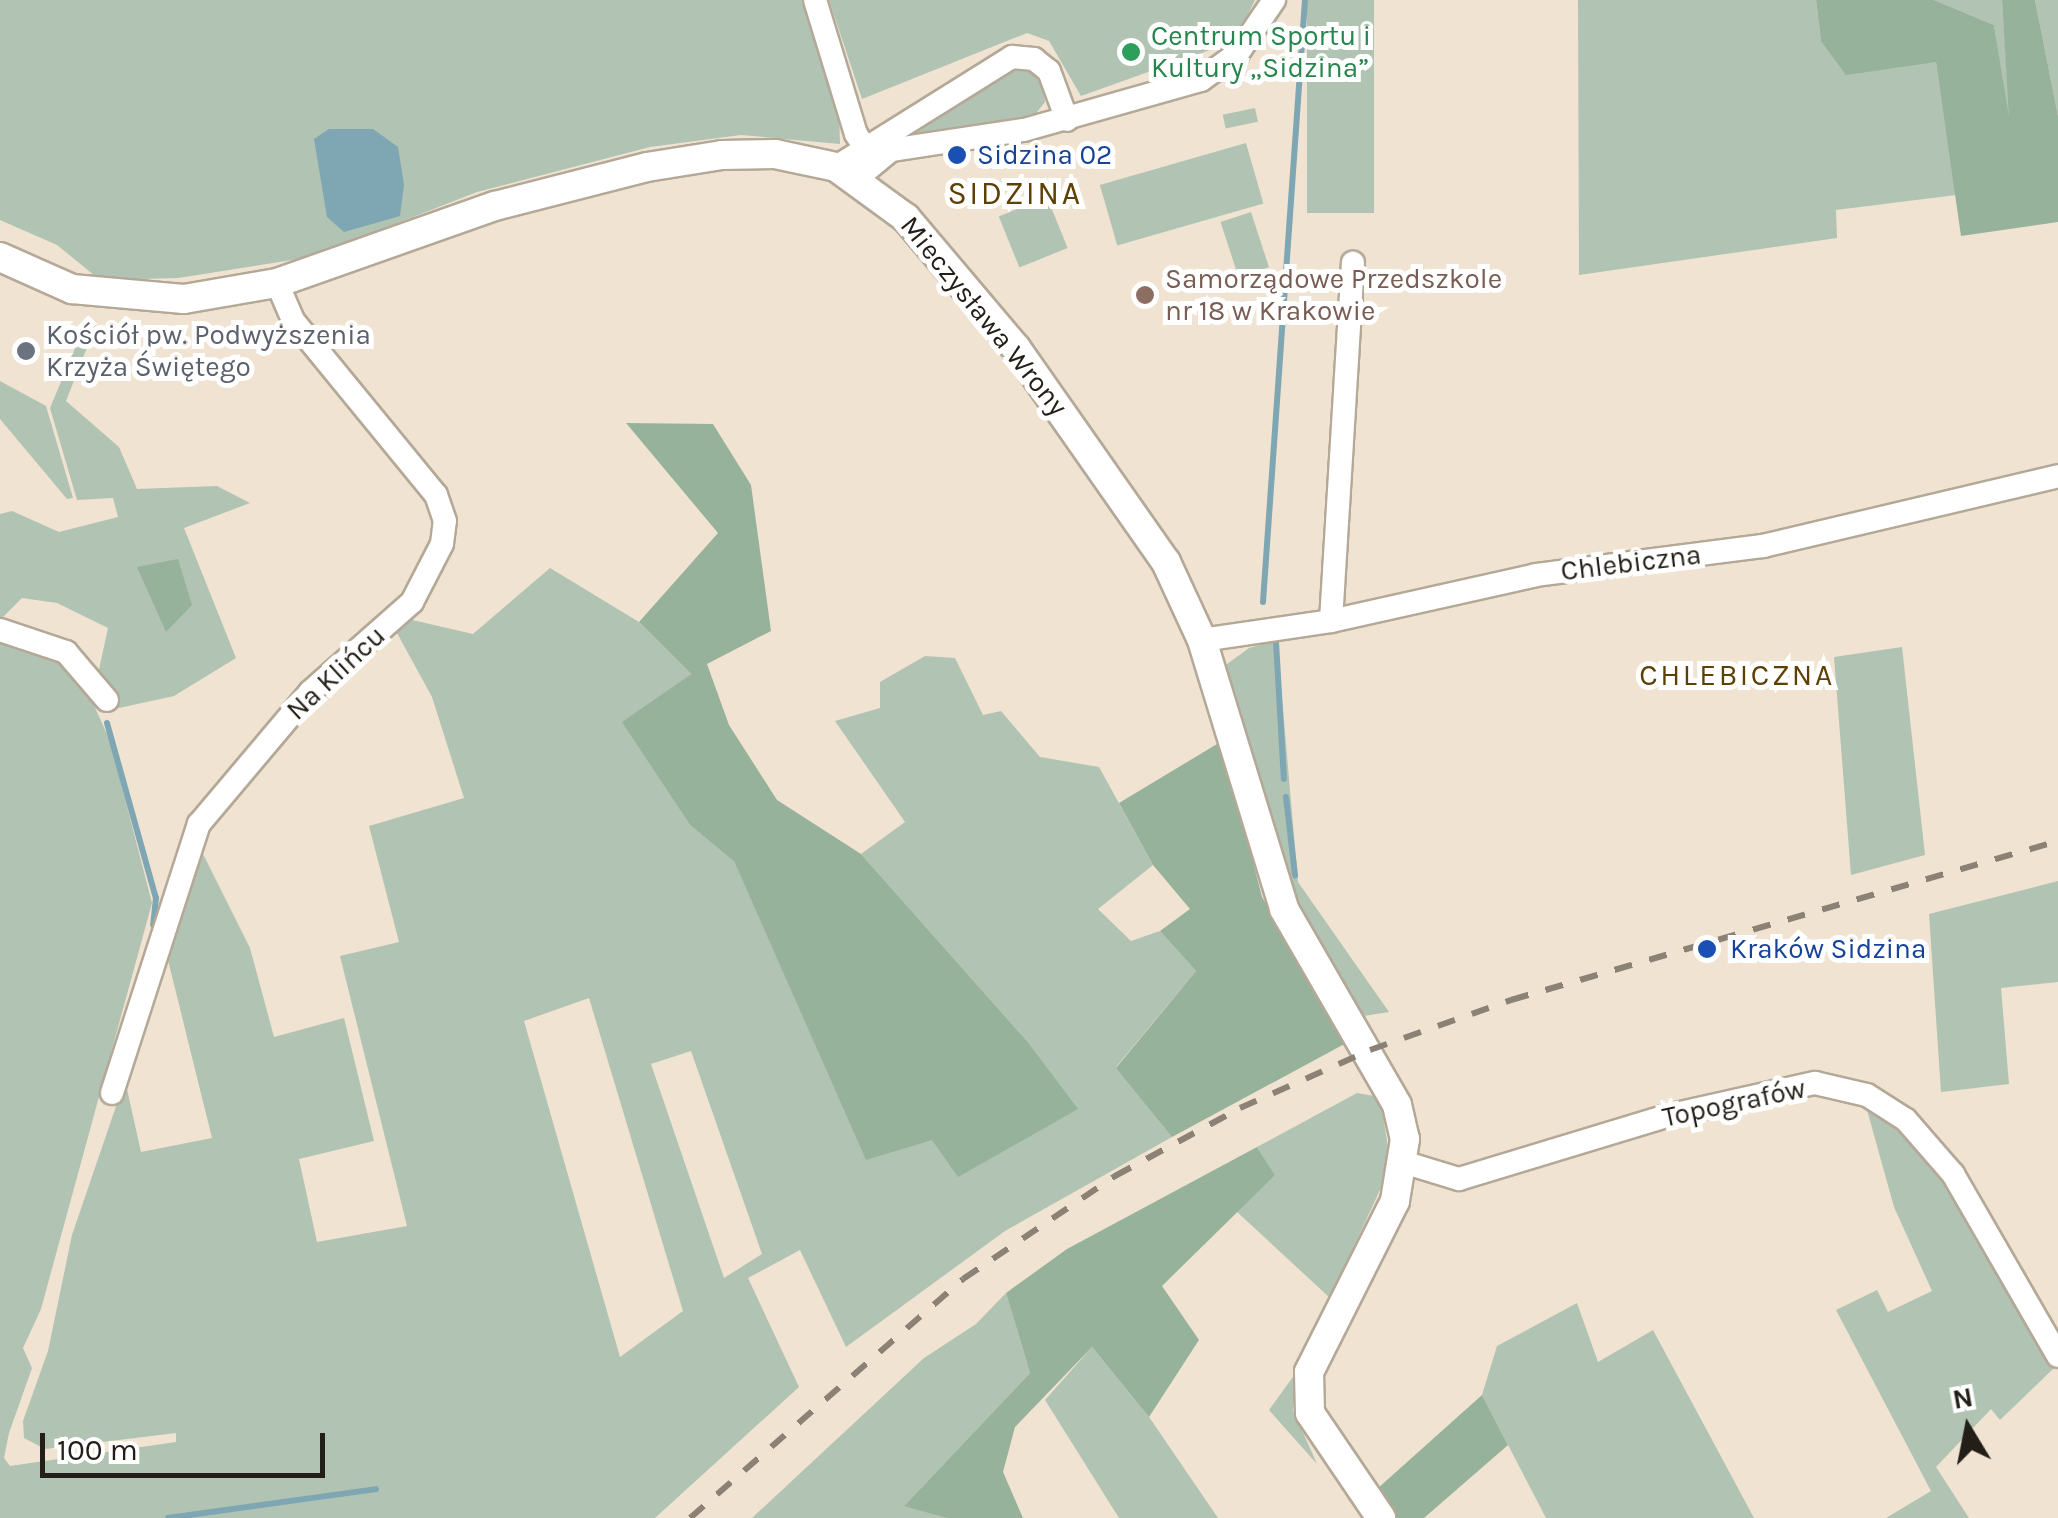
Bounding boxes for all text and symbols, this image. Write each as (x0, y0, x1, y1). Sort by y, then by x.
place label: Centrum Sportu i Kultury „Sidzina” (1151, 19, 1371, 85)
marker: Centrum Sportu i Kultury „Sidzina” (1120, 41, 1142, 63)
place label: Sidzina 02 (977, 138, 1112, 172)
marker: Sidzina 02 (946, 144, 968, 166)
district label: SIDZINA (947, 175, 1083, 213)
street label: Mieczysława Wrony (893, 209, 1075, 423)
place label: Samorządowe Przedszkole nr 18 w Krakowie (1165, 262, 1502, 328)
marker: Samorządowe Przedszkole nr 18 w Krakowie (1134, 284, 1156, 306)
place label: Kościół pw. Podwyższenia Krzyża Świętego (46, 318, 371, 384)
marker: Kościół pw. Podwyższenia Krzyża Świętego (15, 340, 37, 362)
street label: Chlebiczna (1559, 538, 1703, 588)
street label: Na Klińcu (280, 619, 392, 727)
district label: CHLEBICZNA (1639, 657, 1835, 693)
place label: Kraków Sidzina (1730, 932, 1926, 966)
marker: Kraków Sidzina (1694, 936, 1720, 962)
street label: Topografów (1659, 1071, 1809, 1135)
north arrow (1918, 1378, 2018, 1478)
text: N (1950, 1380, 1975, 1416)
scale bar (45, 1413, 330, 1475)
text: 100 m (57, 1432, 138, 1468)

